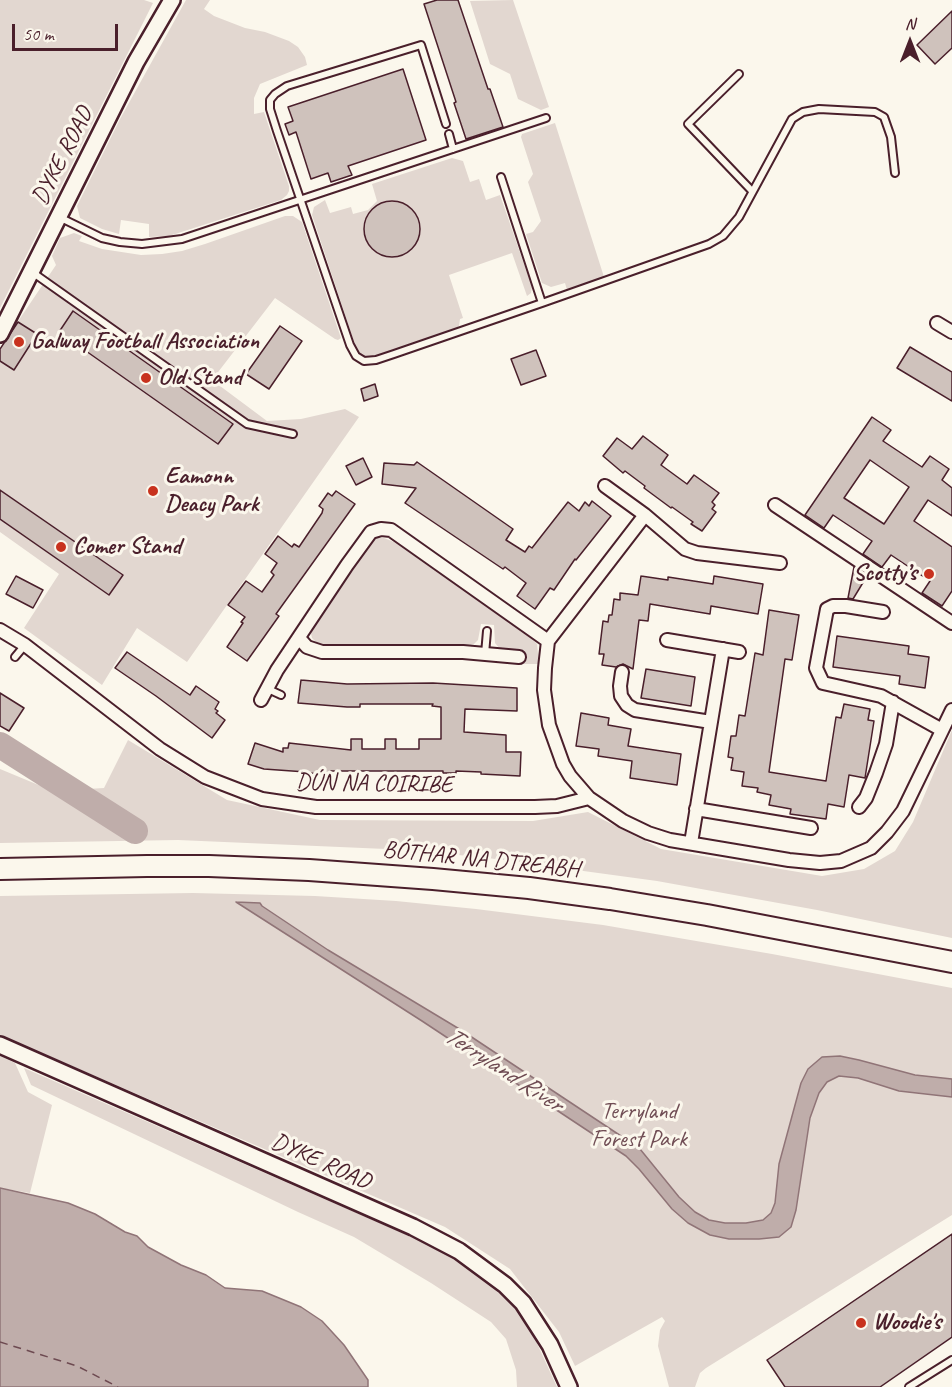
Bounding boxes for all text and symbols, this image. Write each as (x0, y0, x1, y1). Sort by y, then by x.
scale bar (15, 12, 122, 50)
north arrow (880, 12, 940, 72)
text: N (905, 14, 915, 34)
text: 50 m (23, 23, 54, 45)
street label: DYKE ROAD (26, 102, 100, 210)
place label: Galway Football Association (31, 328, 259, 356)
marker: Galway Football Association (12, 335, 26, 349)
place label: Old Stand (158, 364, 242, 392)
marker: Old Stand (139, 371, 153, 385)
place label: Eamonn Deacy Park (165, 463, 259, 519)
marker: Eamonn Deacy Park (146, 484, 160, 498)
place label: Comer Stand (73, 533, 181, 561)
marker: Comer Stand (54, 540, 68, 554)
place label: Scotty’s (853, 560, 917, 588)
marker: Scotty’s (922, 567, 936, 581)
street label: DÚN NA COIRIBE (295, 768, 453, 800)
street label: BÓTHAR NA DTREABH (381, 835, 581, 885)
water label: Terryland River (438, 1020, 568, 1120)
park label: Terryland Forest Park (591, 1098, 687, 1154)
street label: DYKE ROAD (267, 1127, 375, 1197)
place label: Woodie's (873, 1309, 941, 1337)
marker: Woodie's (854, 1316, 868, 1330)

